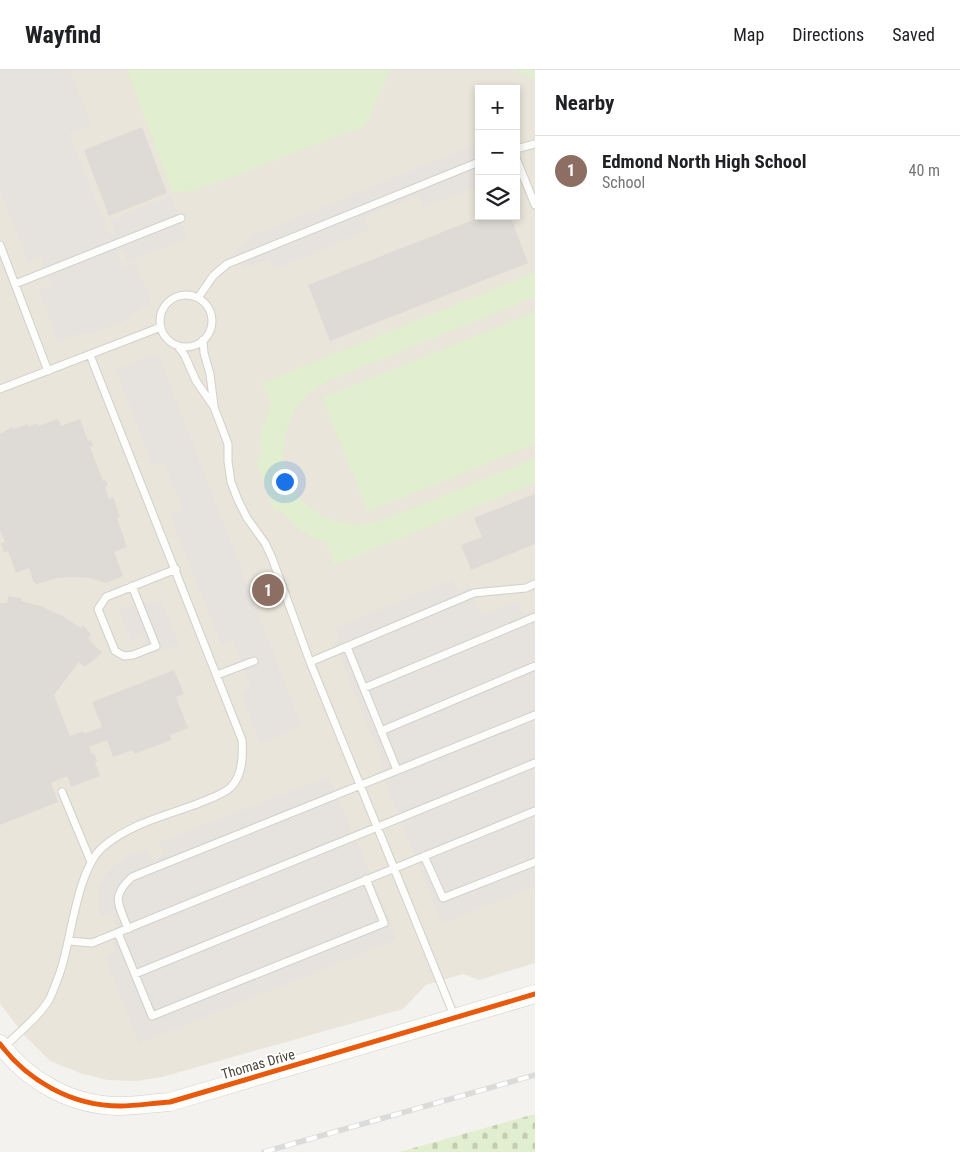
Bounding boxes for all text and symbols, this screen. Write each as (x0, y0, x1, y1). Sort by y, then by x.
text: Wayfind (25, 21, 101, 49)
text: Map (733, 24, 764, 45)
text: Directions (792, 24, 864, 45)
text: Saved (892, 24, 935, 45)
map controls (475, 85, 520, 220)
button: + (475, 85, 520, 130)
text: Nearby (555, 91, 614, 115)
button: − (475, 130, 520, 175)
text: Edmond North High School (602, 150, 806, 173)
text: 1 (567, 161, 575, 180)
text: 40 m (908, 161, 940, 180)
text: School (602, 173, 645, 192)
button: layers (475, 175, 520, 220)
your location (272, 469, 298, 495)
pin: 1 (252, 571, 284, 609)
street label: Thomas Drive (219, 1046, 297, 1082)

